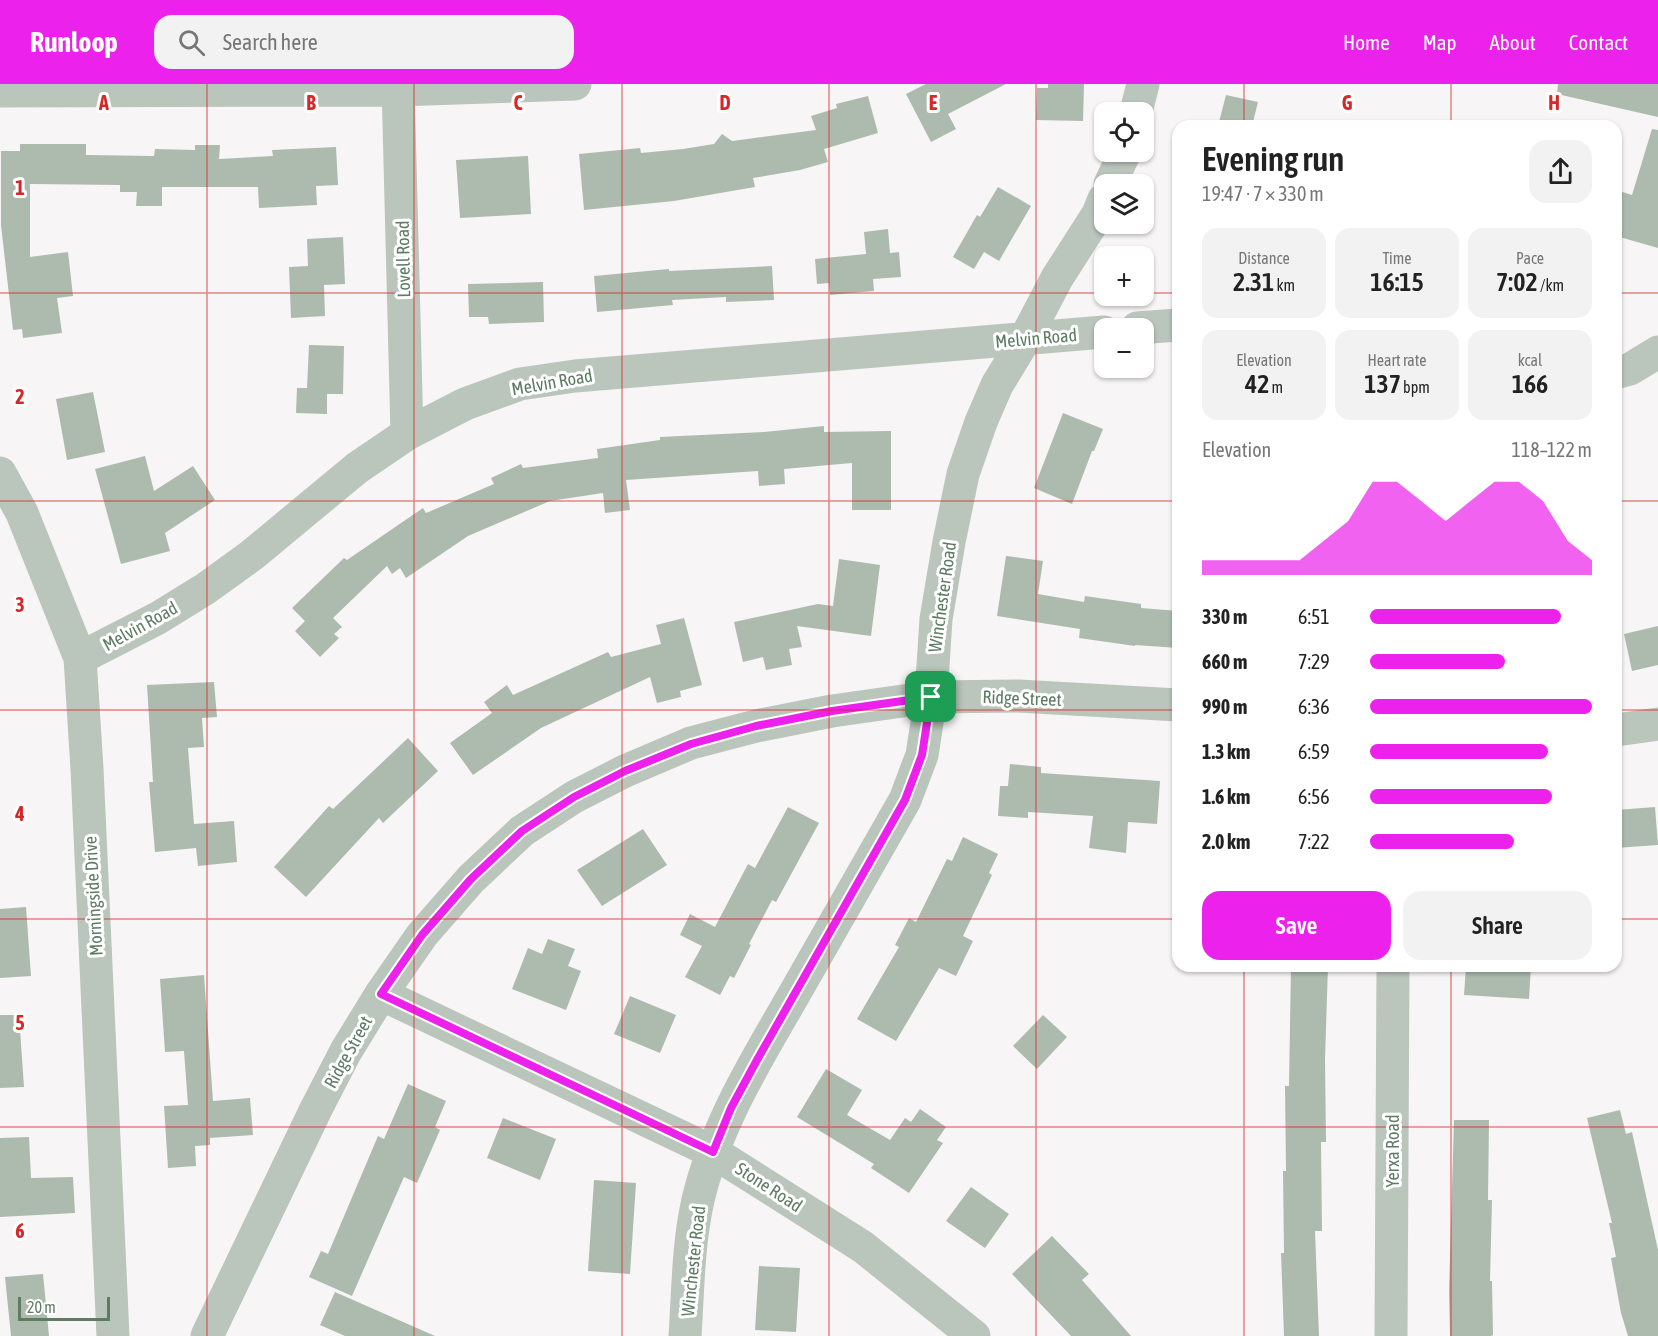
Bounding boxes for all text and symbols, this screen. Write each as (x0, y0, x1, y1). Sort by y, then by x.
search box (154, 15, 574, 69)
text: Runloop (30, 26, 118, 58)
icon: search (175, 26, 208, 59)
text: Search here (223, 29, 318, 55)
text: Home (1343, 30, 1390, 54)
text: Map (1423, 30, 1457, 54)
text: About (1490, 30, 1536, 54)
text: Contact (1569, 30, 1628, 54)
text: A (98, 91, 109, 114)
text: B (306, 91, 316, 114)
text: C (514, 91, 523, 114)
text: D (719, 91, 731, 114)
text: E (929, 91, 938, 114)
text: G (1342, 91, 1353, 114)
text: H (1548, 91, 1560, 114)
map controls (1094, 102, 1154, 378)
button: locate (1094, 102, 1154, 162)
text: Evening run (1202, 140, 1344, 178)
button: share (1529, 140, 1592, 203)
button: layers (1094, 174, 1154, 234)
text: 1 (15, 176, 25, 199)
text: 19:47 · 7 × 330 m (1202, 182, 1324, 205)
street label: Lovell Road (392, 220, 414, 298)
button: + (1094, 246, 1154, 306)
text: Distance (1238, 249, 1290, 267)
text: Time (1382, 249, 1412, 267)
text: Pace (1516, 249, 1544, 267)
text: 2.31 (1233, 267, 1274, 297)
text: 16:15 (1370, 267, 1424, 297)
text: 7:02 (1496, 267, 1538, 297)
text: km (1274, 276, 1295, 294)
text: /km (1538, 276, 1564, 294)
button: − (1094, 318, 1154, 378)
street label: Melvin Road (994, 324, 1078, 352)
text: Elevation (1236, 351, 1292, 369)
text: Heart rate (1368, 351, 1426, 369)
text: kcal (1518, 351, 1542, 369)
street label: Melvin Road (510, 365, 594, 399)
text: 42 (1245, 369, 1269, 399)
text: 137 (1364, 369, 1401, 399)
text: 166 (1512, 369, 1548, 399)
text: m (1269, 378, 1283, 396)
text: bpm (1401, 378, 1430, 396)
text: 2 (15, 385, 25, 408)
text: Elevation (1202, 438, 1271, 461)
text: 118–122 m (1511, 438, 1592, 461)
street label: Winchester Road (924, 541, 960, 653)
text: 3 (15, 593, 25, 616)
street label: Melvin Road (99, 597, 181, 655)
text: 330 m (1202, 605, 1247, 628)
text: 6:51 (1298, 605, 1330, 628)
text: 660 m (1202, 650, 1247, 673)
text: 7:29 (1298, 650, 1330, 673)
pin (905, 671, 956, 722)
icon: arrive (914, 680, 947, 713)
street label: Ridge Street (982, 686, 1062, 710)
text: 990 m (1202, 695, 1247, 718)
text: 6:36 (1298, 695, 1330, 718)
text: 1.3 km (1202, 740, 1250, 763)
text: 6:59 (1298, 740, 1330, 763)
text: 1.6 km (1202, 785, 1250, 808)
text: 6:56 (1298, 785, 1330, 808)
text: 4 (14, 802, 25, 825)
text: 2.0 km (1202, 830, 1250, 853)
text: 7:22 (1298, 830, 1330, 853)
street label: Morningside Drive (79, 836, 107, 956)
button: Save (1202, 891, 1391, 960)
button: Share (1403, 891, 1592, 960)
text: 5 (15, 1011, 25, 1034)
street label: Ridge Street (320, 1012, 376, 1092)
street label: Yerxa Road (1382, 1115, 1403, 1187)
street label: Stone Road (732, 1158, 806, 1216)
street label: Winchester Road (677, 1205, 709, 1317)
text: 6 (15, 1219, 25, 1242)
scale bar (18, 1294, 110, 1322)
text: 20 m (27, 1298, 56, 1316)

